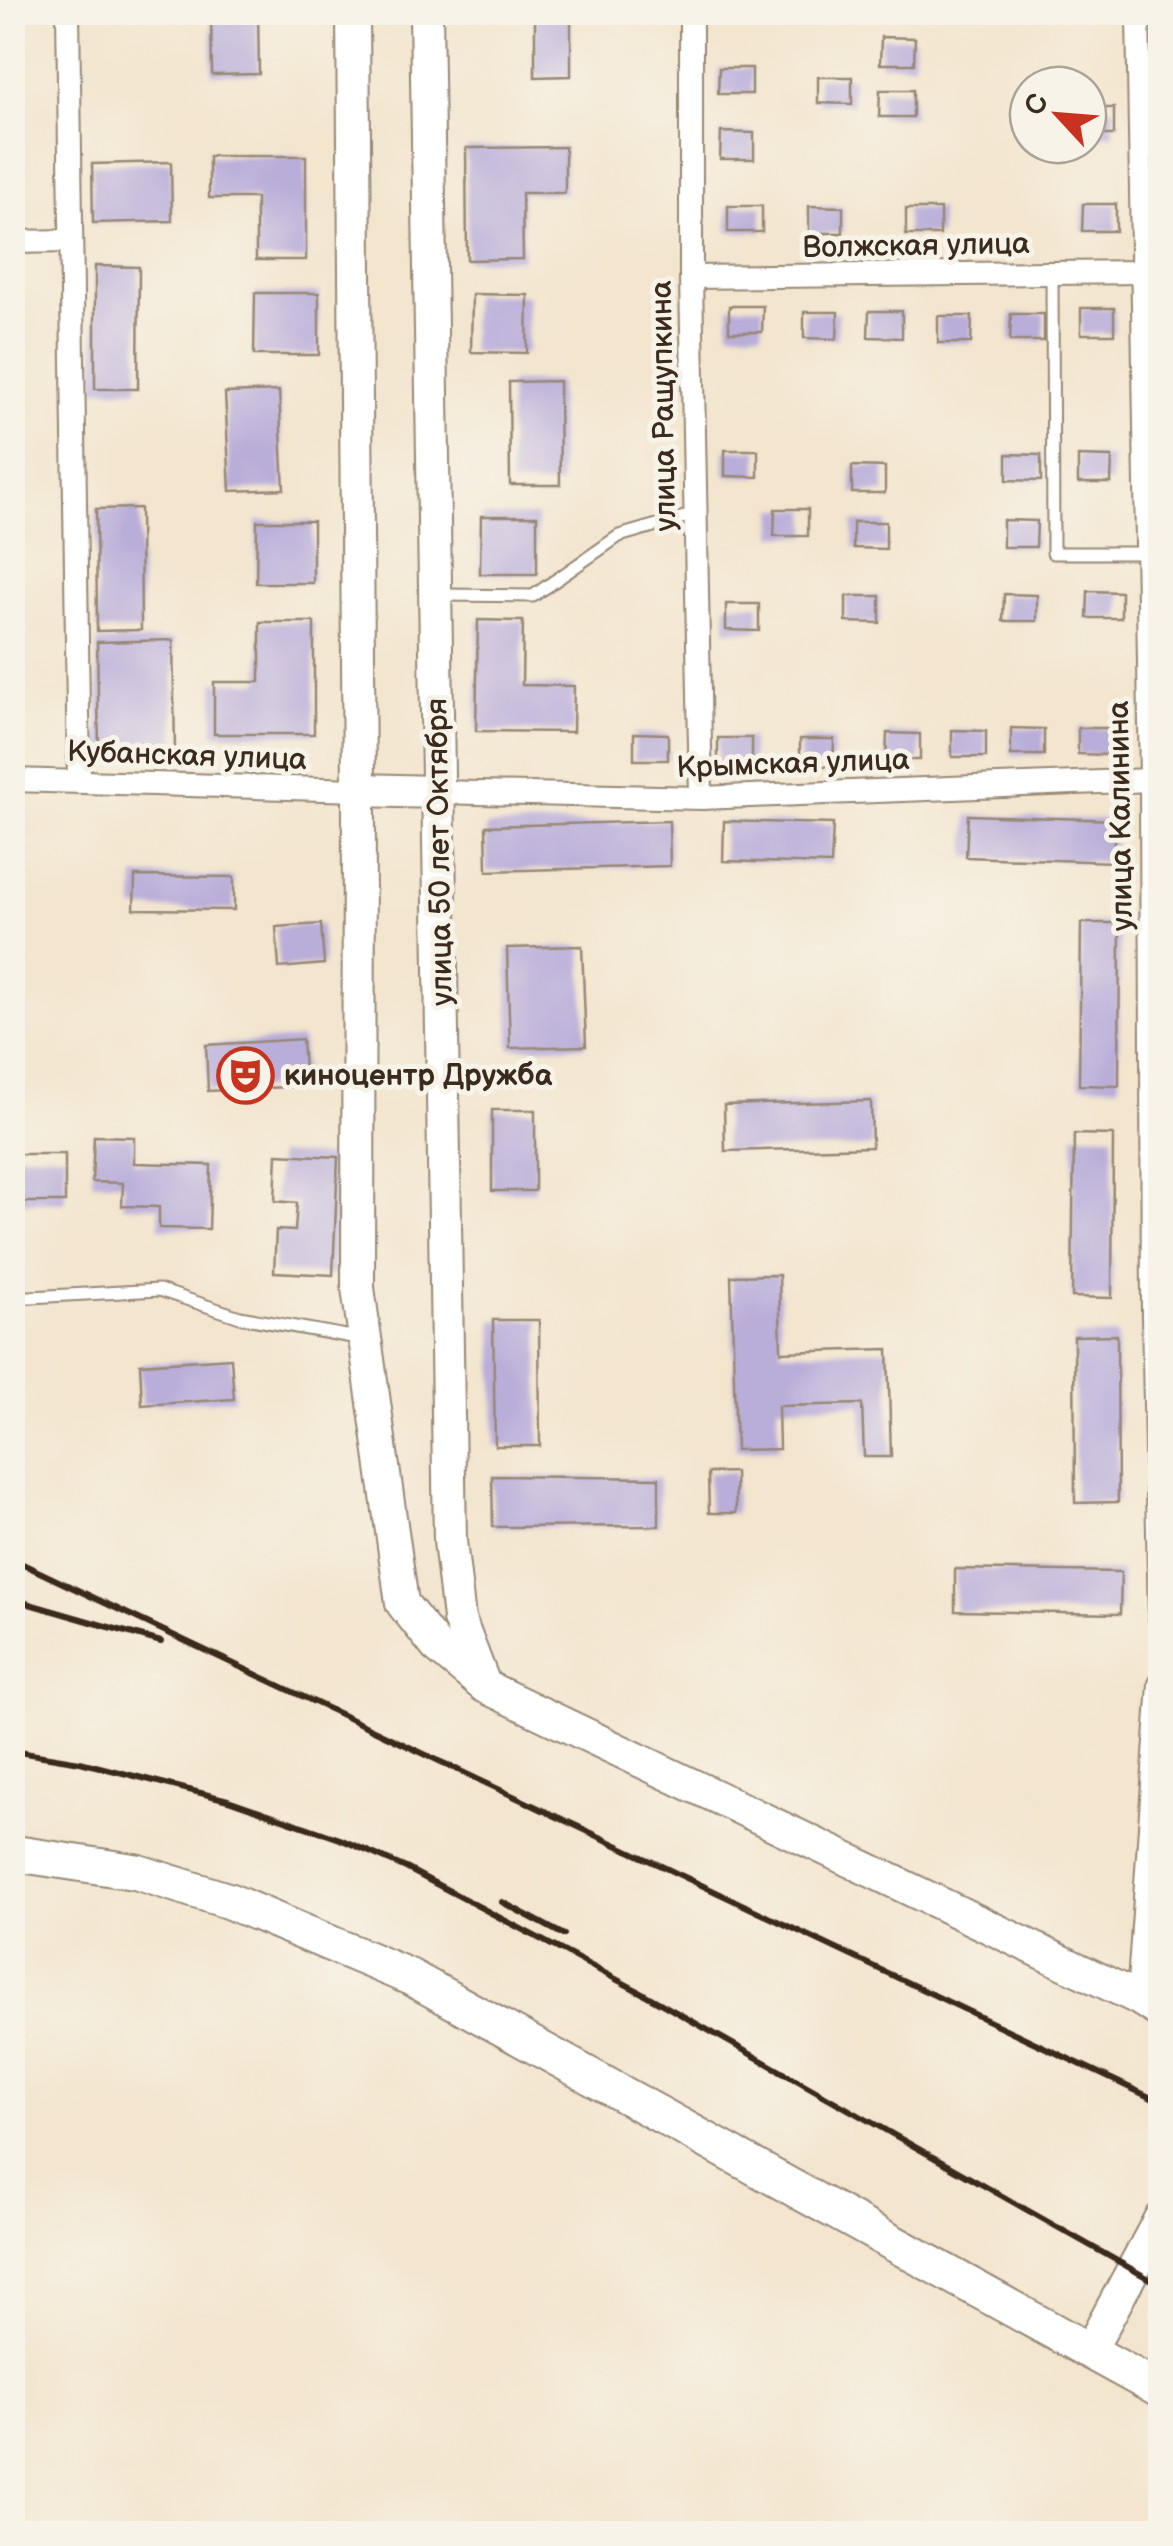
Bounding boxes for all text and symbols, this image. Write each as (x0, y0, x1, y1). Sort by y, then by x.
north arrow (1008, 65, 1108, 165)
text: С (1018, 88, 1056, 121)
street label: Волжская улица (802, 226, 1030, 266)
street label: улица Ращупкина (644, 280, 684, 532)
street label: улица 50 лет Октября (419, 698, 461, 1006)
street label: улица Калинина (1101, 700, 1141, 931)
street label: Кубанская улица (66, 734, 308, 778)
street label: Крымская улица (676, 742, 911, 786)
theatre icon: киноцентр Дружба (215, 1045, 275, 1105)
place label: киноцентр Дружба (284, 1058, 553, 1094)

